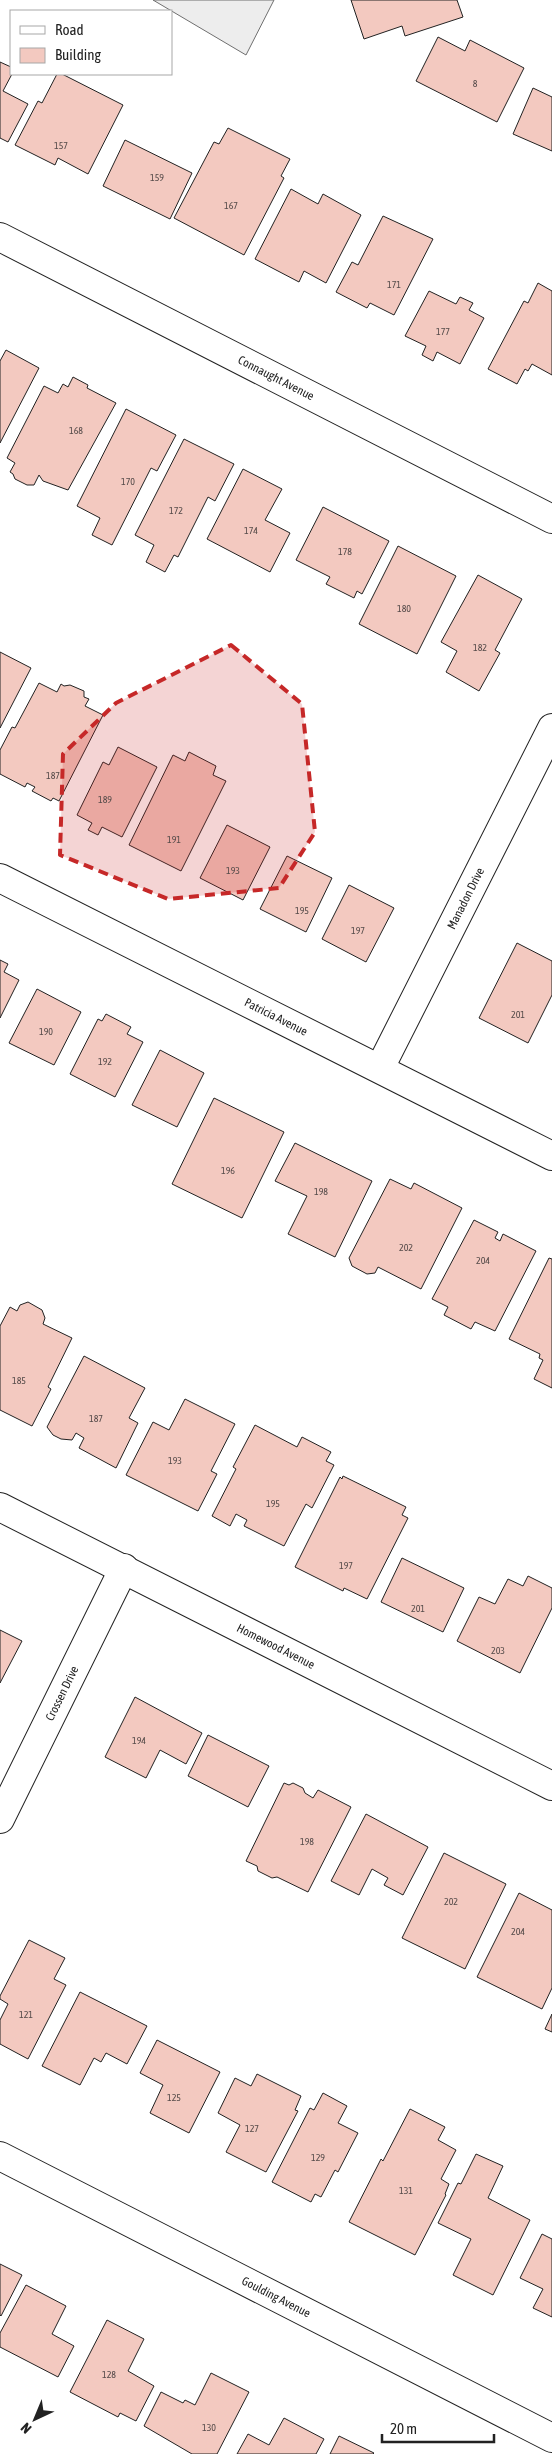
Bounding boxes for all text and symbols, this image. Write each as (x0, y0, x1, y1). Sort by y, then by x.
legend (10, 10, 172, 75)
text: Road (55, 21, 84, 38)
text: Building (55, 46, 101, 63)
house number: 8 (473, 78, 478, 89)
house number: 157 (54, 140, 68, 151)
house number: 159 (150, 172, 164, 183)
house number: 167 (224, 200, 238, 211)
house number: 171 (387, 279, 401, 290)
house number: 177 (436, 326, 450, 337)
street label: Connaught Avenue (236, 353, 316, 403)
house number: 168 (69, 425, 83, 436)
house number: 170 (121, 476, 135, 487)
house number: 172 (169, 505, 183, 516)
house number: 174 (244, 525, 258, 536)
house number: 178 (338, 546, 352, 557)
house number: 180 (397, 603, 411, 614)
house number: 182 (473, 642, 487, 653)
house number: 187 (46, 770, 60, 781)
house number: 189 (98, 794, 112, 805)
house number: 191 (167, 834, 181, 845)
house number: 193 (226, 865, 240, 876)
street label: Manadon Drive (444, 865, 487, 932)
house number: 195 (295, 905, 309, 916)
house number: 197 (351, 925, 365, 936)
street label: Patricia Avenue (242, 995, 310, 1039)
house number: 201 (511, 1009, 525, 1020)
house number: 190 (39, 1026, 53, 1037)
house number: 192 (98, 1056, 112, 1067)
house number: 196 (221, 1165, 235, 1176)
house number: 198 (314, 1186, 328, 1197)
house number: 202 (399, 1242, 413, 1253)
house number: 204 (476, 1255, 490, 1266)
house number: 185 (12, 1375, 26, 1386)
house number: 187 (89, 1413, 103, 1424)
house number: 193 (168, 1455, 182, 1466)
house number: 195 (266, 1498, 280, 1509)
house number: 197 (339, 1560, 353, 1571)
house number: 201 (411, 1603, 425, 1614)
street label: Homewood Avenue (234, 1621, 317, 1672)
house number: 203 (491, 1645, 505, 1656)
street label: Crossen Drive (43, 1664, 81, 1723)
house number: 194 (132, 1735, 146, 1746)
house number: 198 (300, 1836, 314, 1847)
house number: 202 (444, 1896, 458, 1907)
house number: 204 (511, 1926, 525, 1937)
house number: 121 (19, 2009, 33, 2020)
house number: 125 (167, 2092, 181, 2103)
house number: 127 (245, 2123, 259, 2134)
house number: 129 (311, 2152, 325, 2163)
house number: 131 (399, 2185, 413, 2196)
street label: Goulding Avenue (239, 2274, 313, 2320)
house number: 128 (102, 2369, 116, 2380)
north arrow (10, 2394, 60, 2444)
scale bar (382, 2412, 494, 2444)
text: N (17, 2420, 34, 2437)
text: 20 m (390, 2420, 417, 2437)
house number: 130 (202, 2422, 216, 2433)

